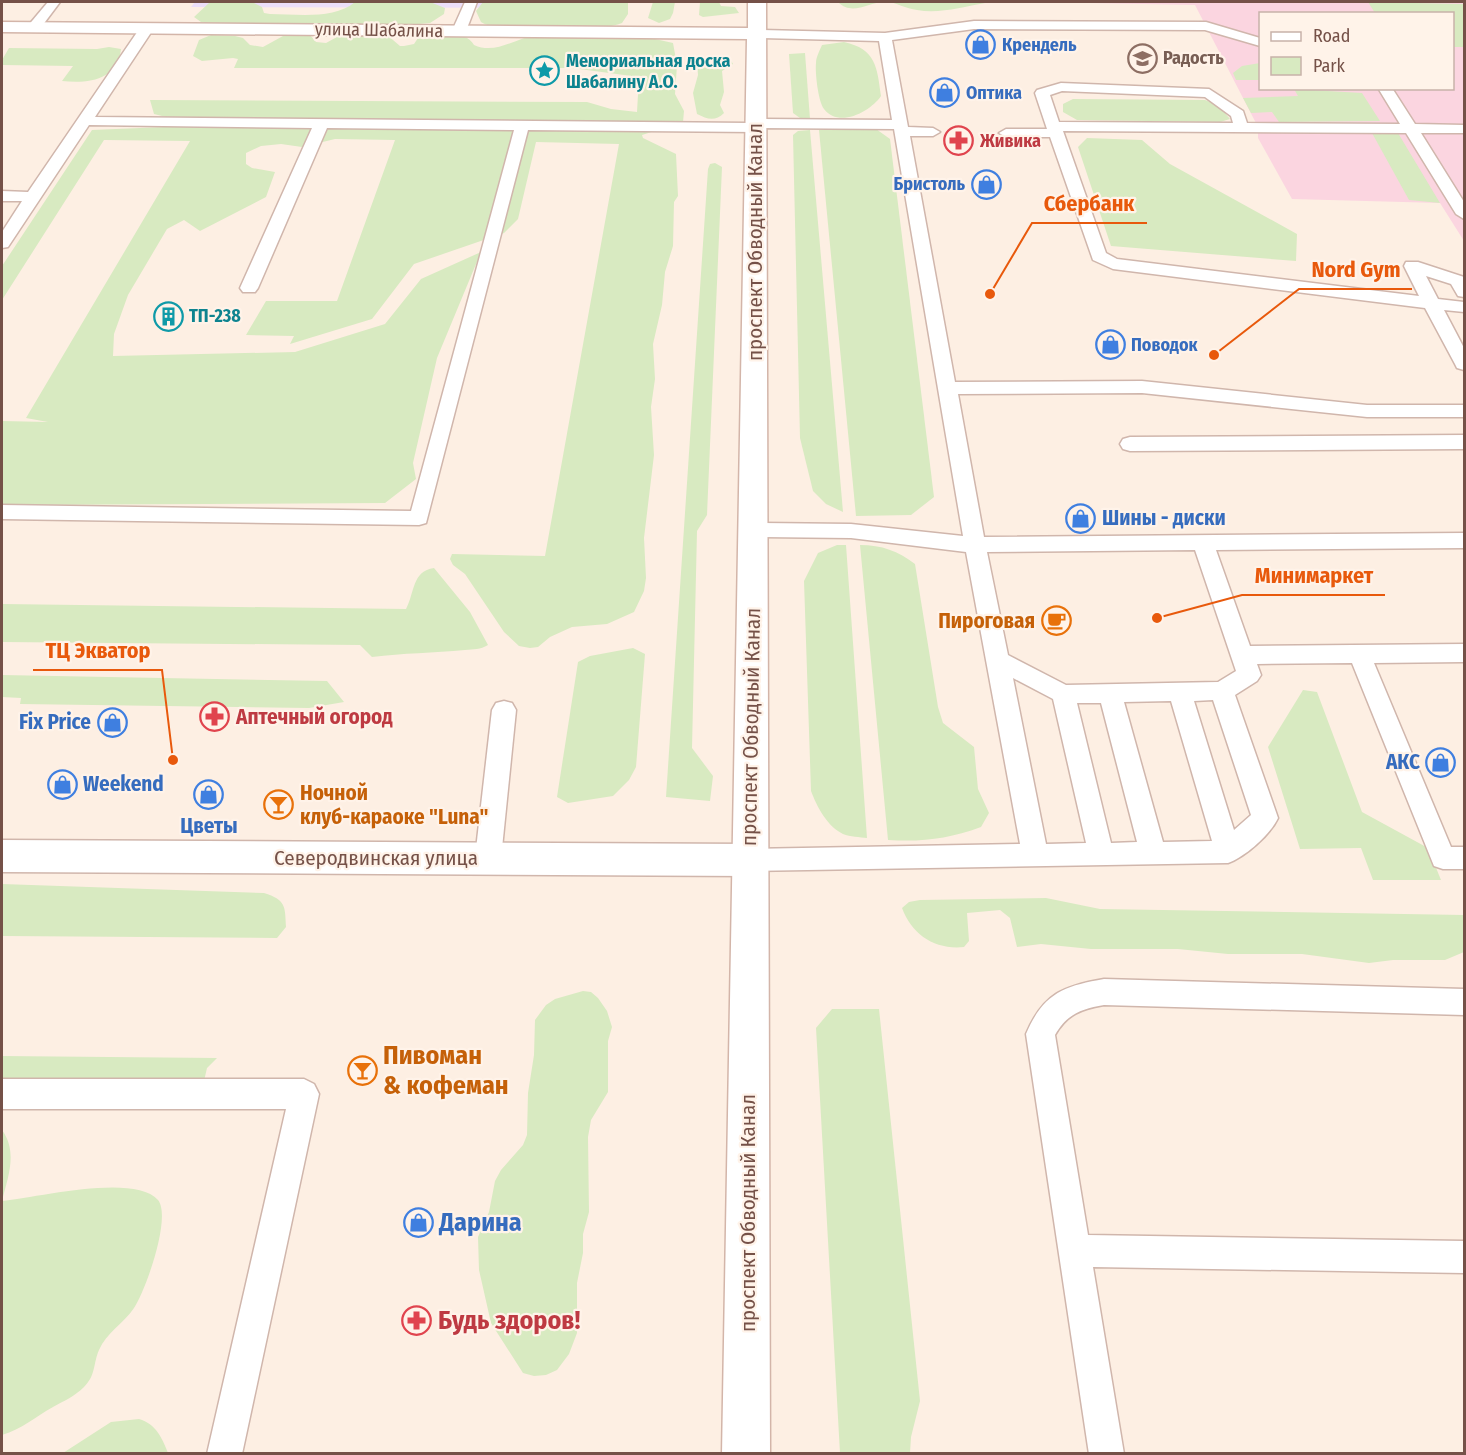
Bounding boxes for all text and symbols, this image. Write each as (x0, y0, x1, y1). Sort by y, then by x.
legend (1259, 12, 1454, 90)
street label: улица Шабалина (315, 18, 444, 42)
text: Road (1313, 25, 1350, 47)
shop icon: Крендель (965, 29, 997, 61)
place label: Крендель (1002, 34, 1077, 56)
school or university icon: Радость (1126, 42, 1158, 74)
place label: Радость (1163, 47, 1224, 69)
place label: Мемориальная доска Шабалину А.О. (566, 50, 731, 93)
place icon: Мемориальная доска Шабалину А.О. (529, 55, 561, 87)
text: Park (1313, 55, 1346, 77)
shop icon: Оптика (929, 77, 961, 109)
place label: Оптика (966, 82, 1022, 104)
street label: проспект Обводный Канал (742, 123, 768, 361)
pharmacy icon: Живика (943, 125, 975, 157)
place label: Живика (979, 130, 1041, 152)
shop icon: Бристоль (970, 168, 1002, 200)
place label: Бристоль (893, 173, 965, 195)
callout: Сбербанк (1032, 183, 1147, 223)
text: Сбербанк (1044, 190, 1135, 217)
callout: Nord Gym (1299, 249, 1412, 289)
text: Nord Gym (1311, 256, 1401, 283)
building icon: ТП-238 (152, 300, 184, 332)
place label: ТП-238 (189, 305, 241, 327)
shop icon: Поводок (1094, 329, 1126, 361)
place label: Поводок (1131, 334, 1198, 356)
shop icon: Шины - диски (1065, 502, 1097, 534)
place label: Шины - диски (1102, 505, 1226, 531)
callout: Минимаркет (1242, 555, 1385, 595)
text: Минимаркет (1255, 562, 1374, 589)
cafe icon: Пироговая (1040, 605, 1072, 637)
street label: проспект Обводный Канал (736, 608, 766, 846)
place label: Пироговая (938, 608, 1035, 634)
callout: ТЦ Экватор (33, 630, 162, 670)
text: ТЦ Экватор (46, 637, 150, 664)
pharmacy icon: Аптечный огород (199, 701, 231, 733)
place label: Аптечный огород (235, 704, 393, 730)
shop icon: Fix Price (96, 706, 128, 738)
place label: Fix Price (19, 709, 91, 735)
shop icon: АКС (1425, 746, 1457, 778)
place label: АКС (1385, 749, 1420, 775)
shop icon: Weekend (46, 768, 78, 800)
place label: Weekend (83, 771, 164, 797)
shop icon: Цветы (193, 779, 225, 811)
place label: Ночной клуб-караоке "Luna" (300, 780, 488, 830)
bar icon: Ночной клуб-караоке "Luna" (263, 789, 295, 821)
place label: Цветы (180, 813, 238, 839)
street label: Северодвинская улица (274, 845, 478, 871)
place label: Пивоман & кофеман (383, 1040, 509, 1101)
bar icon: Пивоман & кофеман (346, 1054, 378, 1086)
street label: проспект Обводный Канал (735, 1094, 761, 1332)
shop icon: Дарина (402, 1206, 434, 1238)
place label: Дарина (438, 1207, 522, 1238)
pharmacy icon: Будь здоров! (401, 1304, 433, 1336)
place label: Будь здоров! (438, 1305, 580, 1336)

